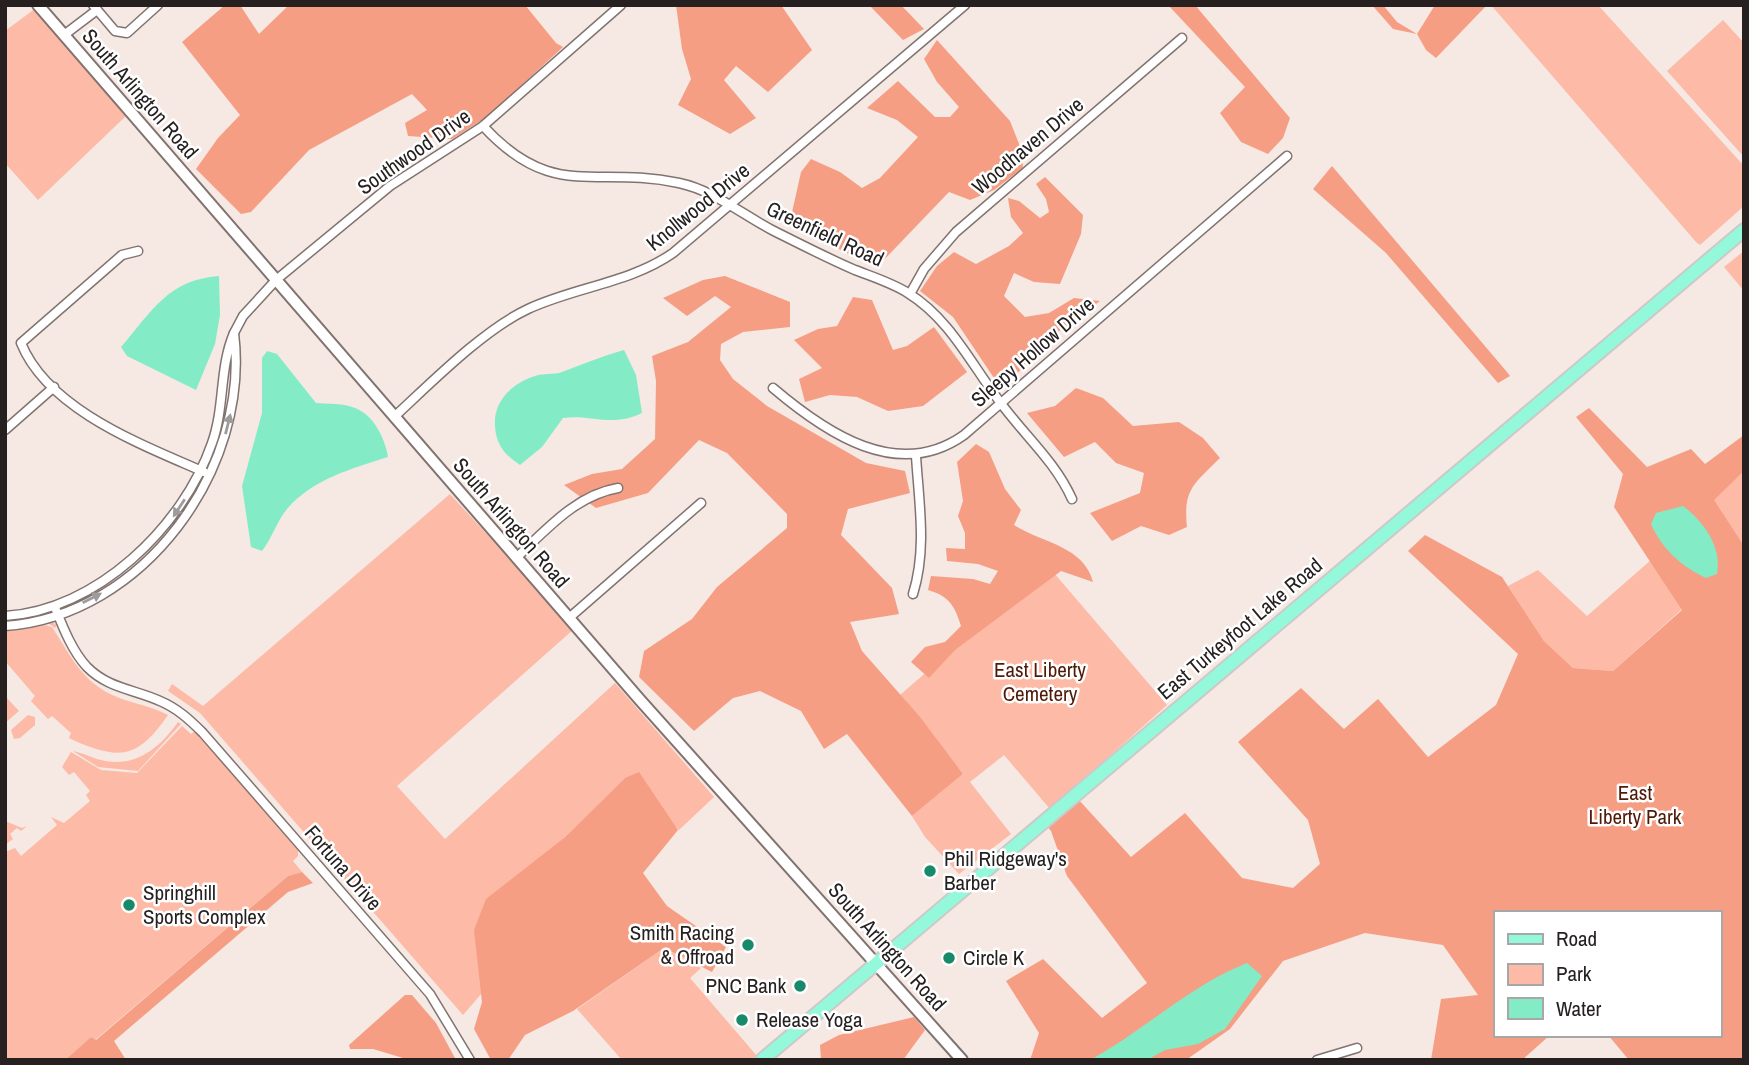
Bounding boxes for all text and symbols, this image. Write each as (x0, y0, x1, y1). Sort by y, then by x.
street label: South Arlington Road (76, 22, 205, 165)
street label: Woodhaven Drive (966, 90, 1090, 201)
street label: Southwood Drive (351, 102, 476, 201)
street label: Knollwood Drive (640, 156, 756, 257)
street label: Greenfield Road (762, 194, 889, 273)
street label: Sleepy Hollow Drive (965, 290, 1101, 413)
one-way arrow (223, 413, 234, 435)
street label: South Arlington Road (447, 451, 576, 594)
one-way arrow (172, 498, 185, 517)
street label: East Turkeyfoot Lake Road (1151, 551, 1328, 706)
one-way arrow (83, 592, 103, 604)
park label: East Liberty Cemetery (994, 655, 1086, 708)
park label: East Liberty Park (1589, 778, 1682, 831)
street label: Fortuna Drive (298, 819, 389, 917)
place label: Phil Ridgeway's Barber (944, 844, 1067, 897)
marker: Phil Ridgeway's Barber (922, 863, 938, 879)
street label: South Arlington Road (822, 876, 953, 1017)
place label: Springhill Sports Complex (143, 878, 266, 931)
marker: Springhill Sports Complex (121, 897, 137, 913)
legend (1494, 911, 1721, 1037)
place label: Smith Racing & Offroad (630, 918, 734, 971)
text: Road (1556, 924, 1597, 953)
marker: Smith Racing & Offroad (740, 937, 756, 953)
place label: Circle K (963, 943, 1025, 972)
marker: Circle K (941, 950, 957, 966)
text: Park (1556, 959, 1592, 988)
place label: PNC Bank (706, 971, 786, 1000)
marker: PNC Bank (792, 978, 808, 994)
text: Water (1556, 994, 1602, 1023)
place label: Release Yoga (756, 1005, 863, 1034)
marker: Release Yoga (734, 1012, 750, 1028)

